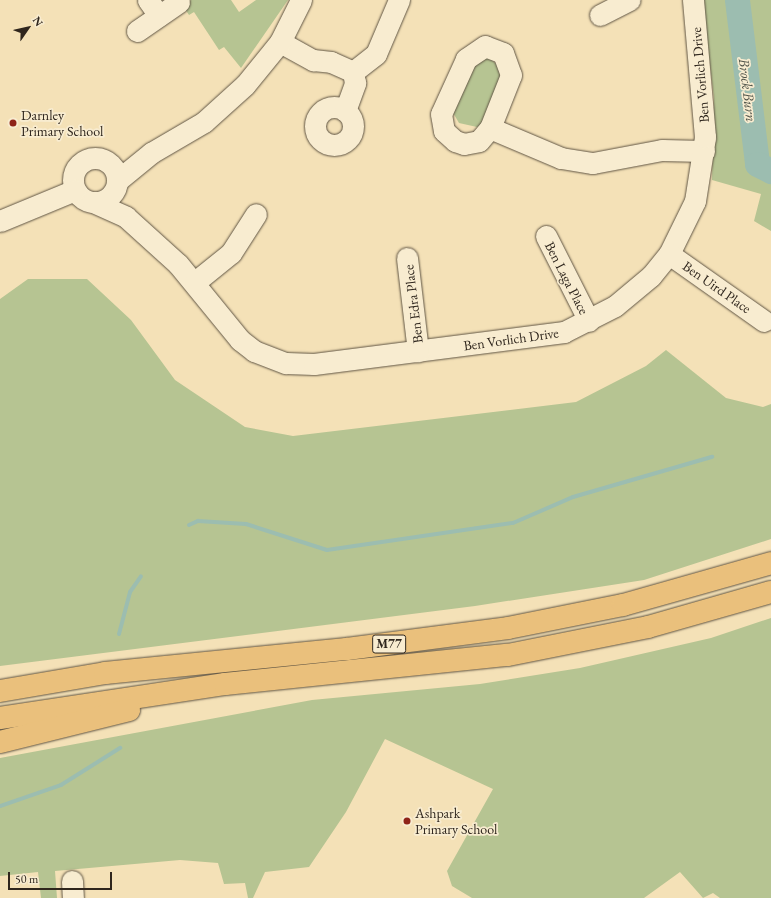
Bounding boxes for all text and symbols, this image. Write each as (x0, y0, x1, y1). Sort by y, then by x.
north arrow (8, 8, 48, 48)
text: N (30, 14, 46, 29)
street label: Ben Vorlich Drive (687, 27, 713, 123)
water label: Brock Burn (735, 57, 761, 123)
place label: Darnley Primary School (21, 107, 103, 140)
marker: Darnley Primary School (8, 118, 18, 128)
street label: Ben Laga Place (541, 239, 593, 317)
street label: Ben Uird Place (680, 257, 754, 317)
street label: Ben Edra Place (400, 264, 426, 344)
street label: Ben Vorlich Drive (462, 324, 560, 354)
road number: M77 (372, 633, 406, 655)
place label: Ashpark Primary School (415, 805, 497, 838)
marker: Ashpark Primary School (402, 816, 412, 826)
scale bar (10, 864, 114, 890)
text: 50 m (15, 871, 38, 887)

